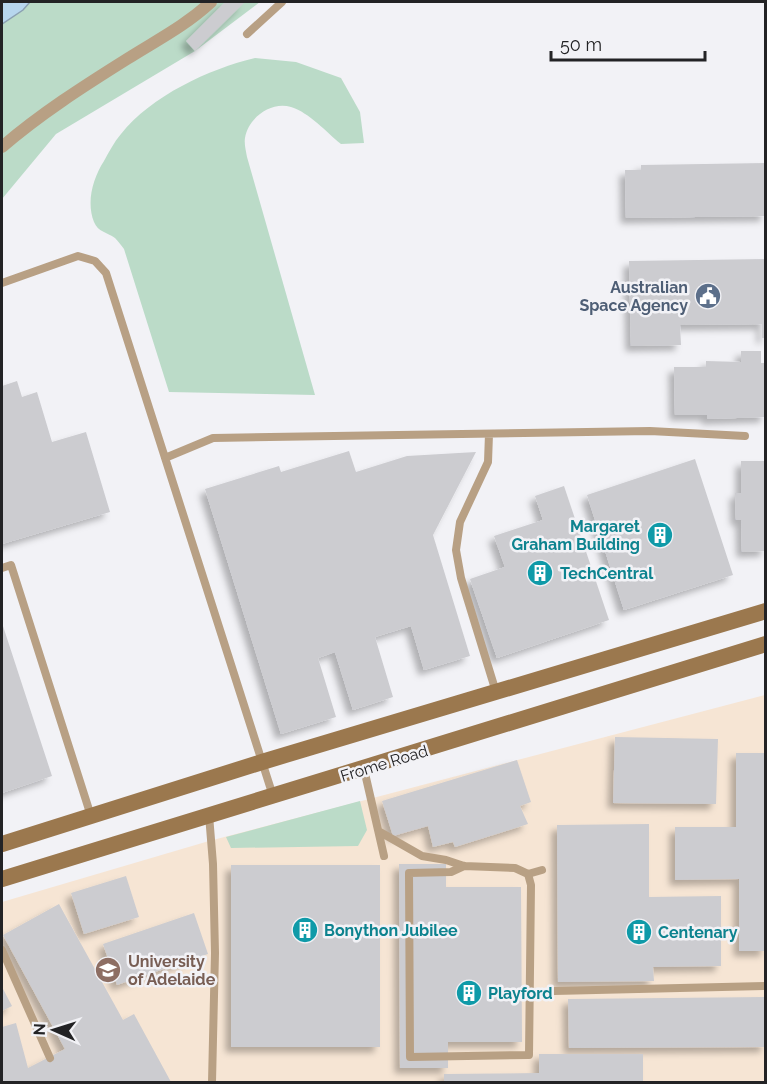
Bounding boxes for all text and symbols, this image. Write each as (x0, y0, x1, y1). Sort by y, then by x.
scale bar (551, 24, 706, 62)
text: 50 m (560, 34, 602, 55)
place label: Australian Space Agency (579, 278, 688, 315)
public building icon: Australian Space Agency (693, 281, 723, 311)
place label: Margaret Graham Building (511, 517, 640, 554)
building icon: Margaret Graham Building (645, 520, 675, 550)
building icon: TechCentral (525, 558, 555, 588)
place label: TechCentral (560, 564, 654, 583)
street label: Frome Road (338, 741, 430, 786)
building icon: Bonython Jubilee (290, 915, 320, 945)
building icon: Centenary (624, 917, 654, 947)
place label: Bonython Jubilee (324, 921, 458, 940)
place label: Centenary (658, 923, 738, 942)
place label: University of Adelaide (128, 952, 216, 989)
school or university icon: University of Adelaide (93, 955, 123, 985)
building icon: Playford (454, 978, 484, 1008)
place label: Playford (488, 984, 553, 1003)
north arrow (24, 1000, 84, 1060)
text: N (30, 1023, 49, 1036)

